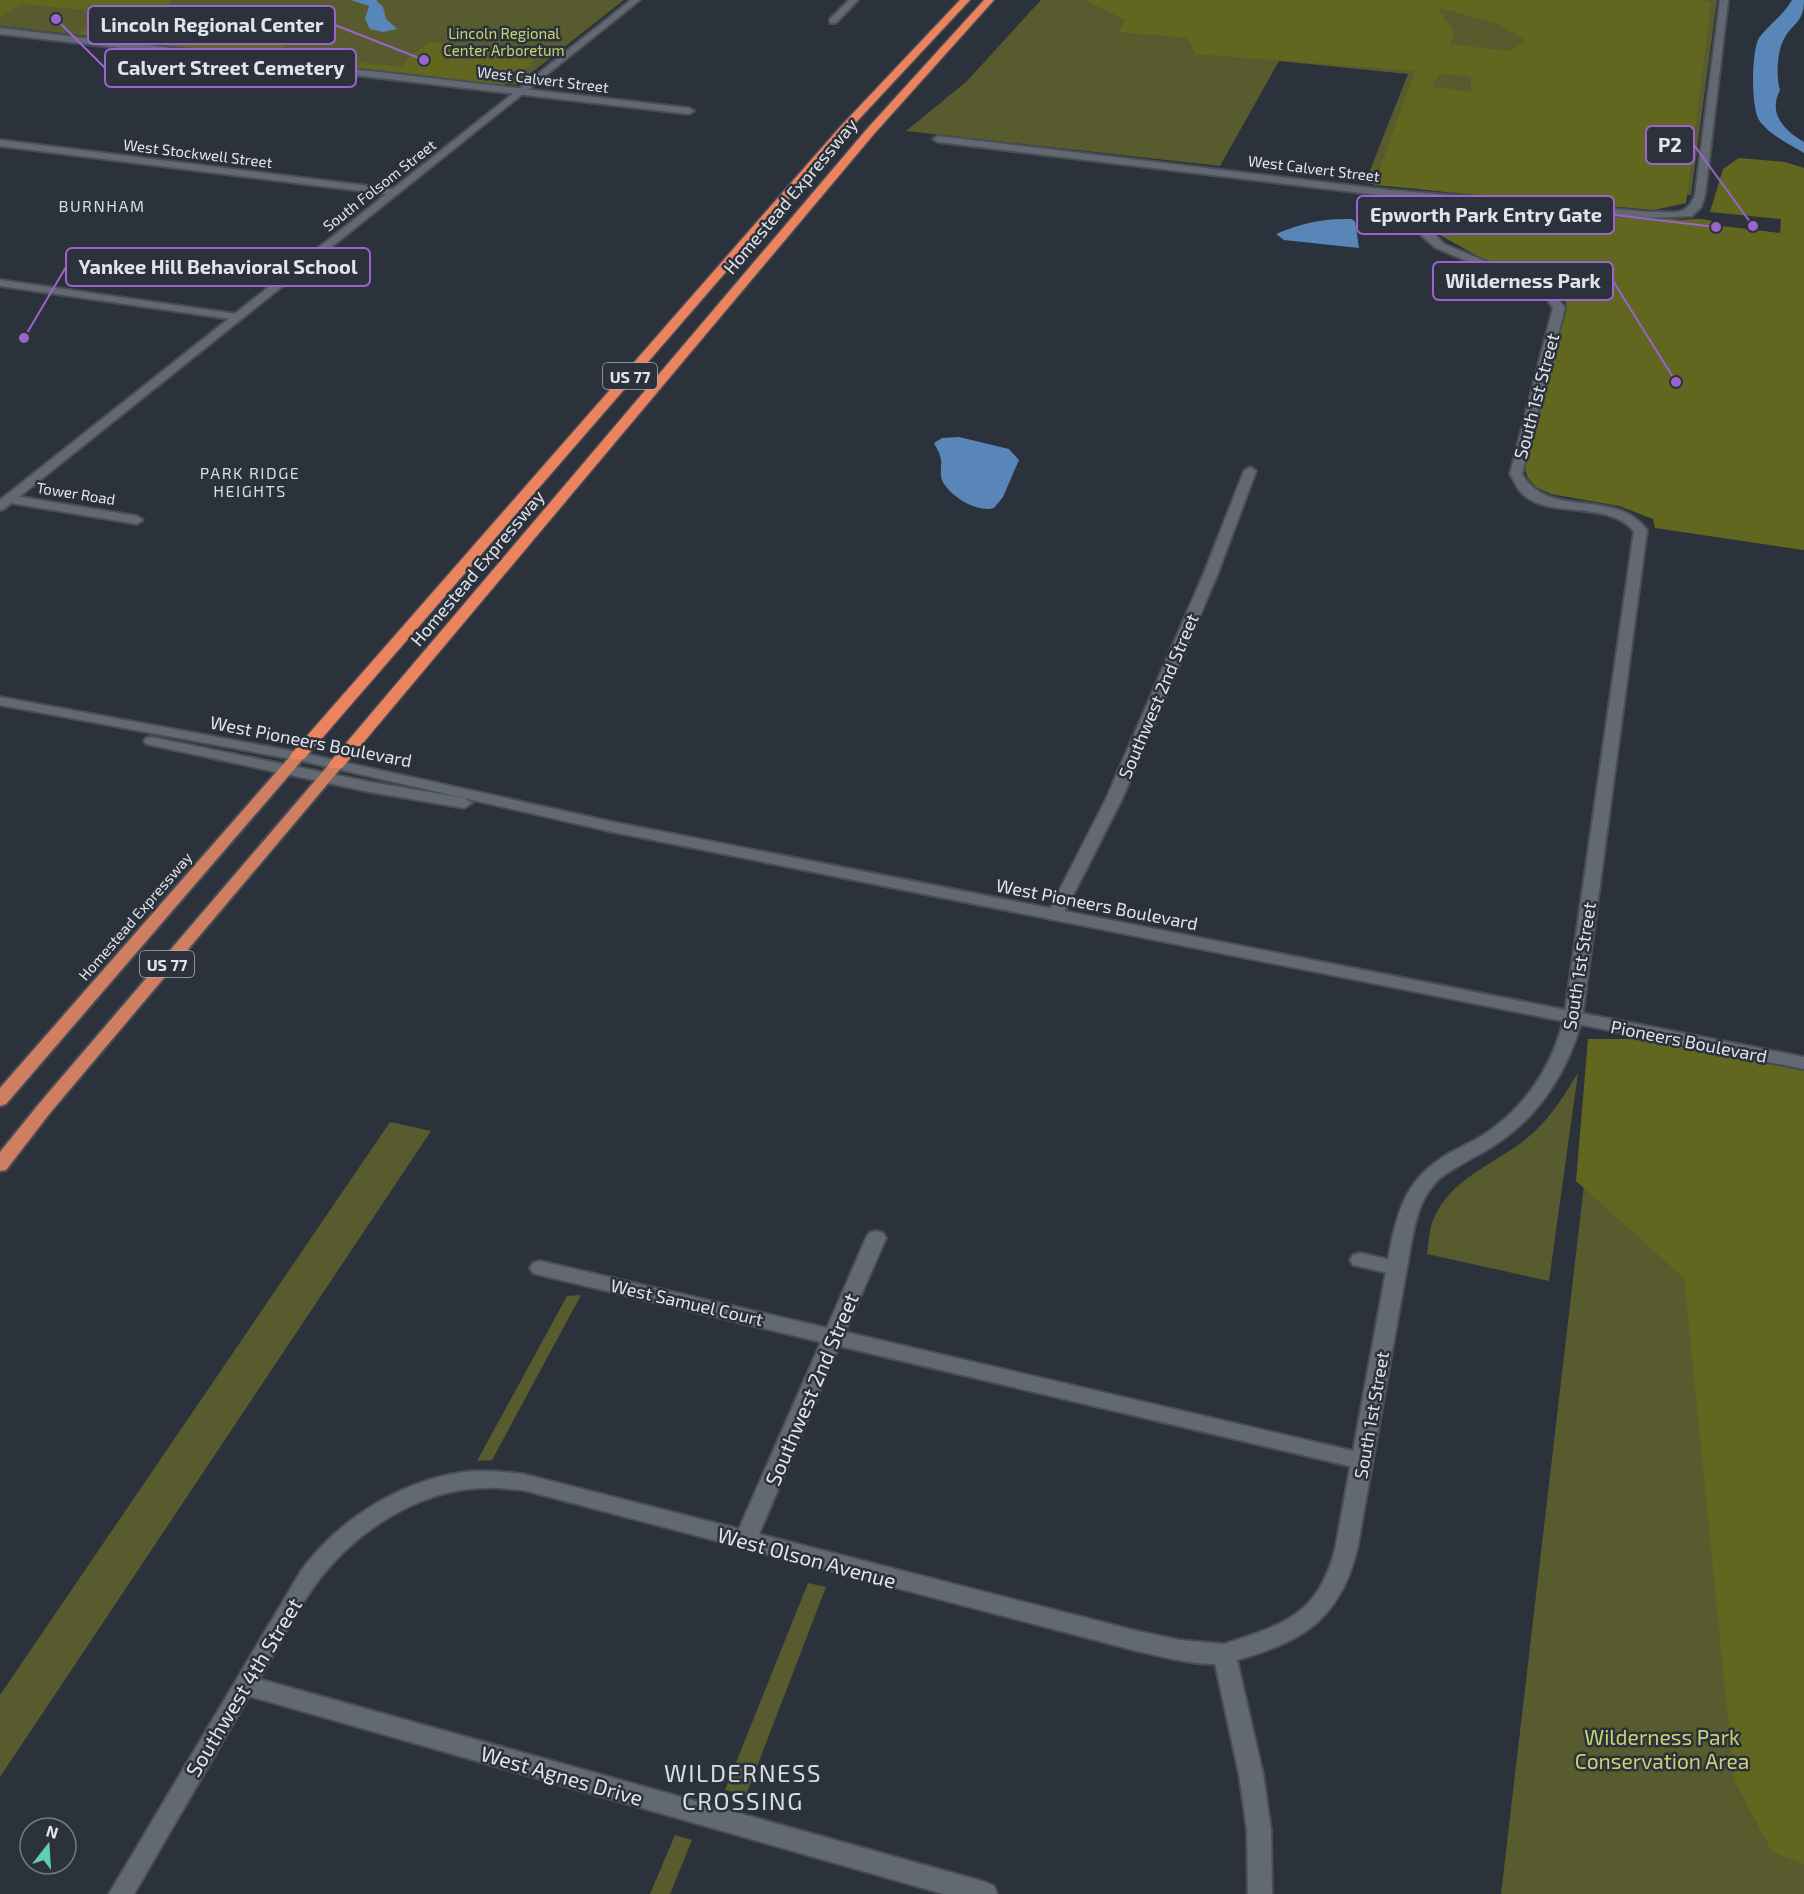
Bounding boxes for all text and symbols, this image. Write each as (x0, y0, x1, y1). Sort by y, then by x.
callout: Lincoln Regional Center (88, 6, 335, 44)
text: Lincoln Regional Center (101, 12, 324, 36)
park label: Lincoln Regional Center Arboretum (443, 24, 565, 59)
callout: Calvert Street Cemetery (105, 49, 356, 87)
text: Calvert Street Cemetery (117, 55, 345, 80)
street label: West Calvert Street (476, 62, 610, 96)
street label: Homestead Expressway (718, 113, 862, 278)
callout: P2 (1646, 126, 1694, 164)
text: P2 (1658, 132, 1682, 156)
street label: West Stockwell Street (122, 135, 274, 171)
street label: South Folsom Street (319, 135, 439, 235)
street label: West Calvert Street (1247, 151, 1381, 185)
district label: BURNHAM (59, 196, 145, 215)
callout: Epworth Park Entry Gate (1357, 196, 1614, 234)
text: Epworth Park Entry Gate (1370, 202, 1602, 227)
callout: Yankee Hill Behavioral School (66, 248, 370, 286)
text: Yankee Hill Behavioral School (79, 254, 358, 278)
callout: Wilderness Park (1433, 262, 1613, 300)
text: Wilderness Park (1445, 268, 1602, 292)
street label: South 1st Street (1509, 331, 1563, 461)
road number: US 77 (603, 363, 657, 389)
district label: PARK RIDGE HEIGHTS (200, 463, 300, 500)
street label: Tower Road (35, 478, 117, 508)
street label: Homestead Expressway (405, 485, 549, 650)
street label: Southwest 2nd Street (1113, 610, 1203, 782)
street label: West Pioneers Boulevard (208, 711, 414, 771)
street label: Homestead Expressway (74, 848, 196, 984)
street label: West Pioneers Boulevard (994, 874, 1200, 934)
street label: South 1st Street (1558, 900, 1600, 1031)
road number: US 77 (140, 951, 194, 977)
street label: Pioneers Boulevard (1609, 1015, 1769, 1067)
street label: West Samuel Court (609, 1274, 766, 1330)
street label: Southwest 2nd Street (759, 1289, 863, 1489)
street label: South 1st Street (1349, 1349, 1393, 1480)
street label: West Olson Avenue (715, 1521, 899, 1593)
street label: Southwest 4th Street (180, 1593, 306, 1781)
park label: Wilderness Park Conservation Area (1575, 1724, 1749, 1773)
street label: West Agnes Drive (478, 1740, 646, 1810)
district label: WILDERNESS CROSSING (664, 1758, 822, 1815)
north arrow (18, 1816, 78, 1876)
text: N (44, 1820, 61, 1842)

